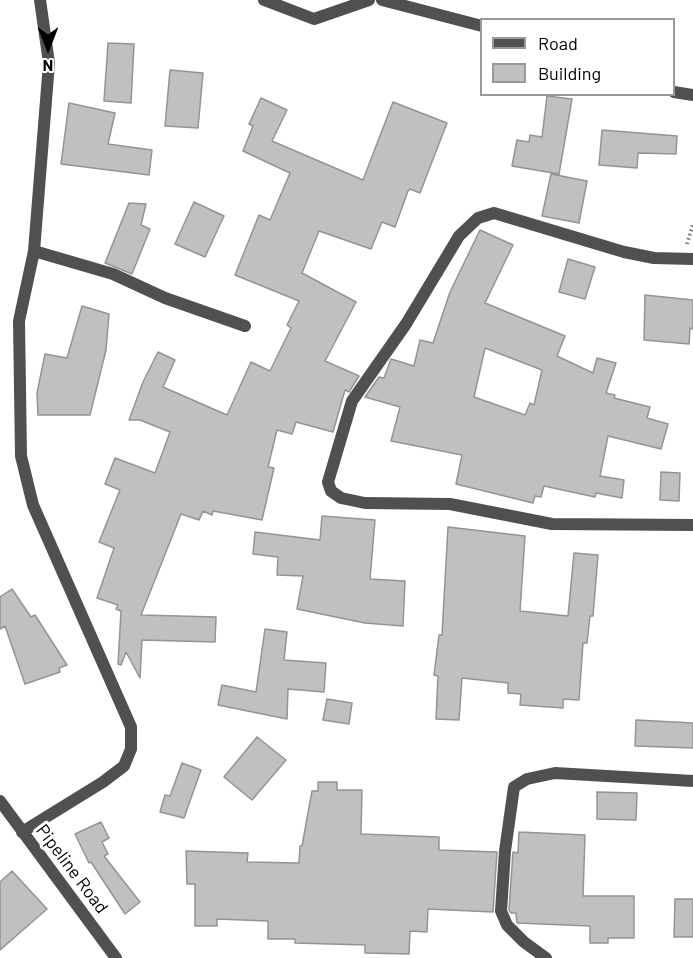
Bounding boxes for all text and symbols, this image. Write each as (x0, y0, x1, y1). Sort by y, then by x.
north arrow (18, 18, 78, 78)
legend (480, 18, 675, 96)
text: Road (538, 32, 578, 54)
text: N (43, 57, 53, 76)
text: Building (538, 62, 601, 84)
street label: Pipeline Road (31, 820, 113, 918)

